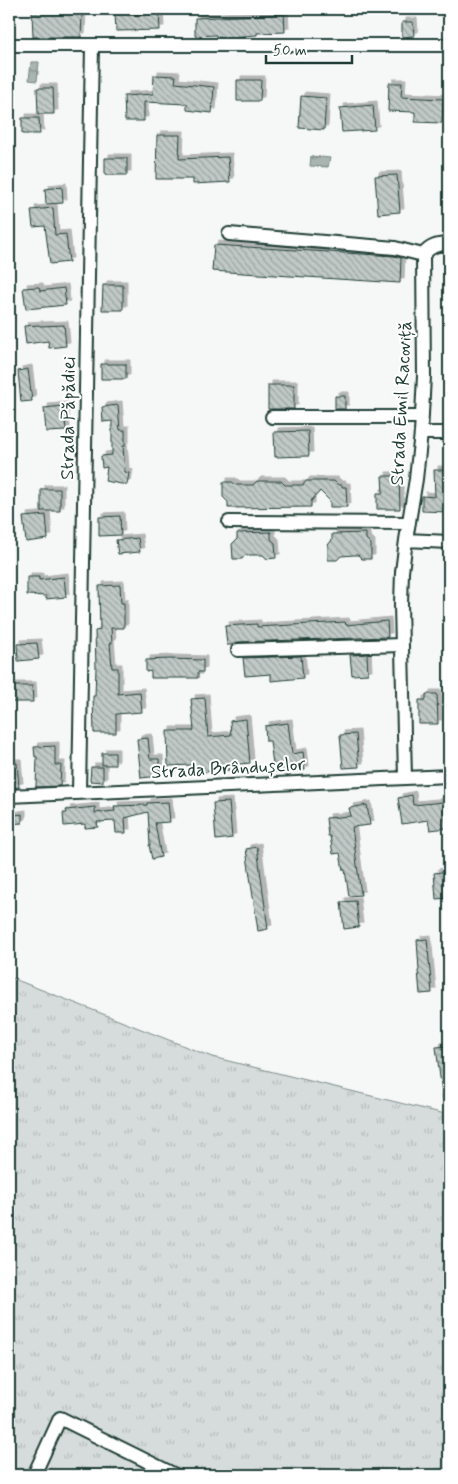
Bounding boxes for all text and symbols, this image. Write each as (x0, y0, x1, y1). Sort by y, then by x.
scale bar (266, 32, 352, 64)
text: 50 m (273, 41, 307, 61)
street label: Strada Emil Racoviță (385, 320, 418, 486)
street label: Strada Păpădiei (55, 356, 82, 480)
street label: Strada Brândușelor (150, 752, 306, 785)

